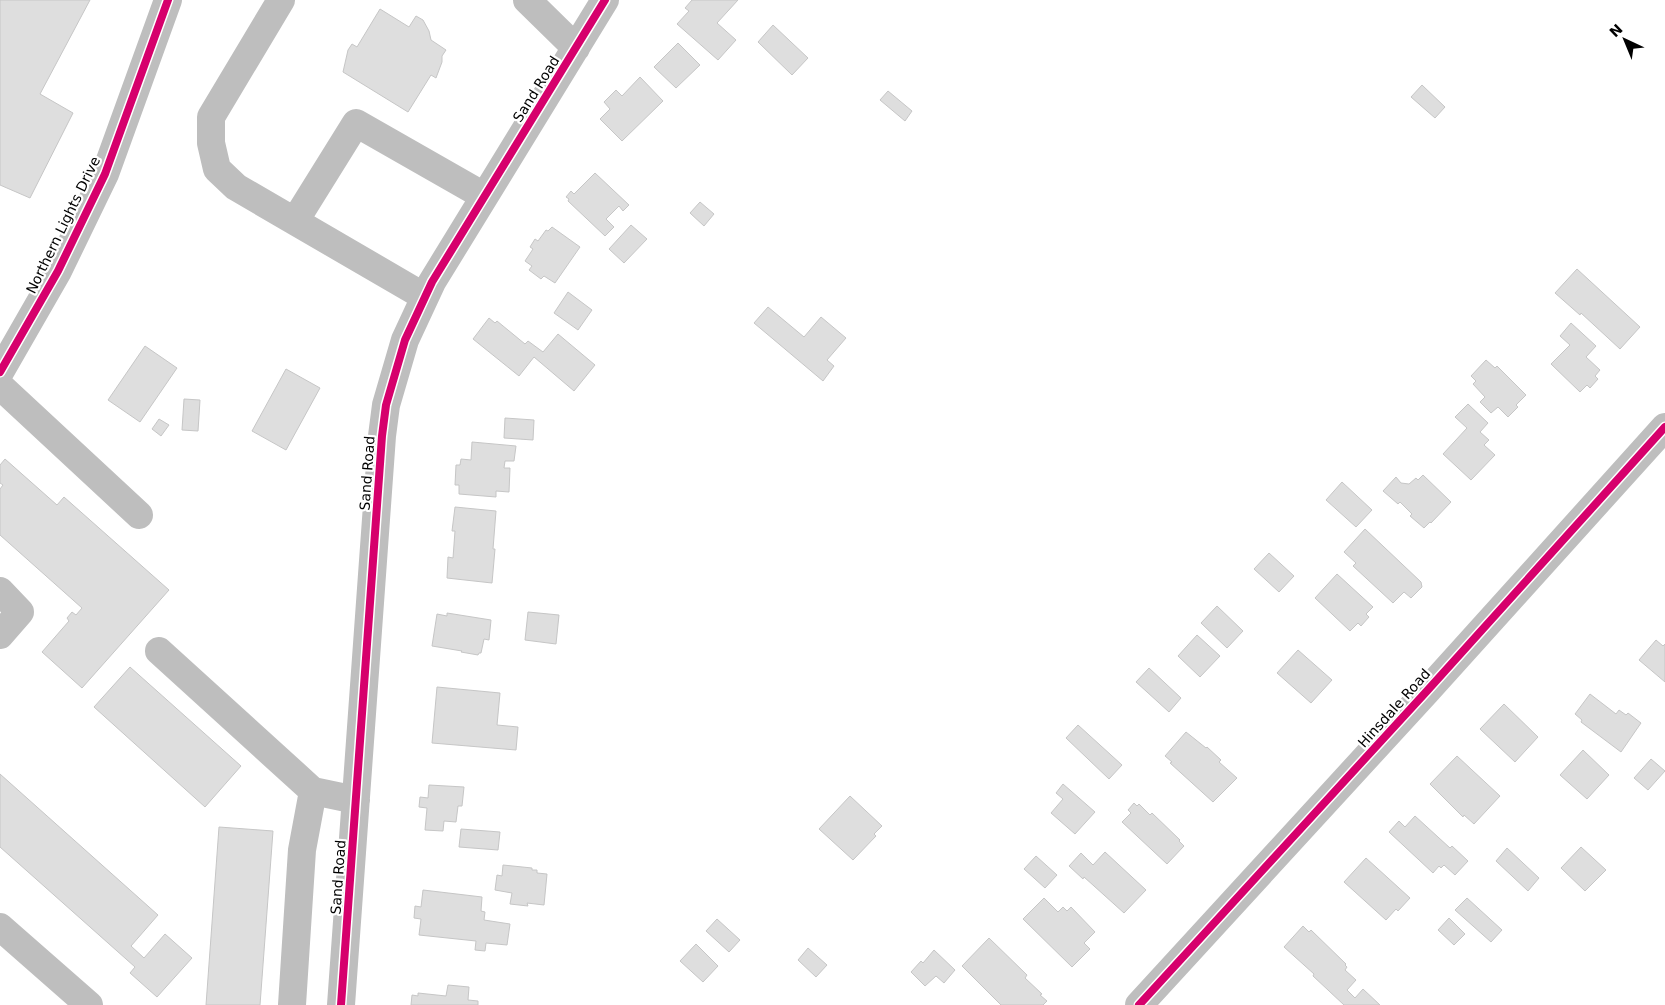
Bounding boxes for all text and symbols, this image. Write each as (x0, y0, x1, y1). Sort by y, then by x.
north arrow (1600, 15, 1650, 65)
text: N (1606, 21, 1626, 40)
street label: Sand Road (509, 53, 563, 125)
street label: Northern Lights Drive (23, 154, 103, 296)
street label: Sand Road (356, 435, 378, 511)
street label: Hinsdale Road (1355, 665, 1433, 751)
street label: Sand Road (327, 839, 349, 915)

